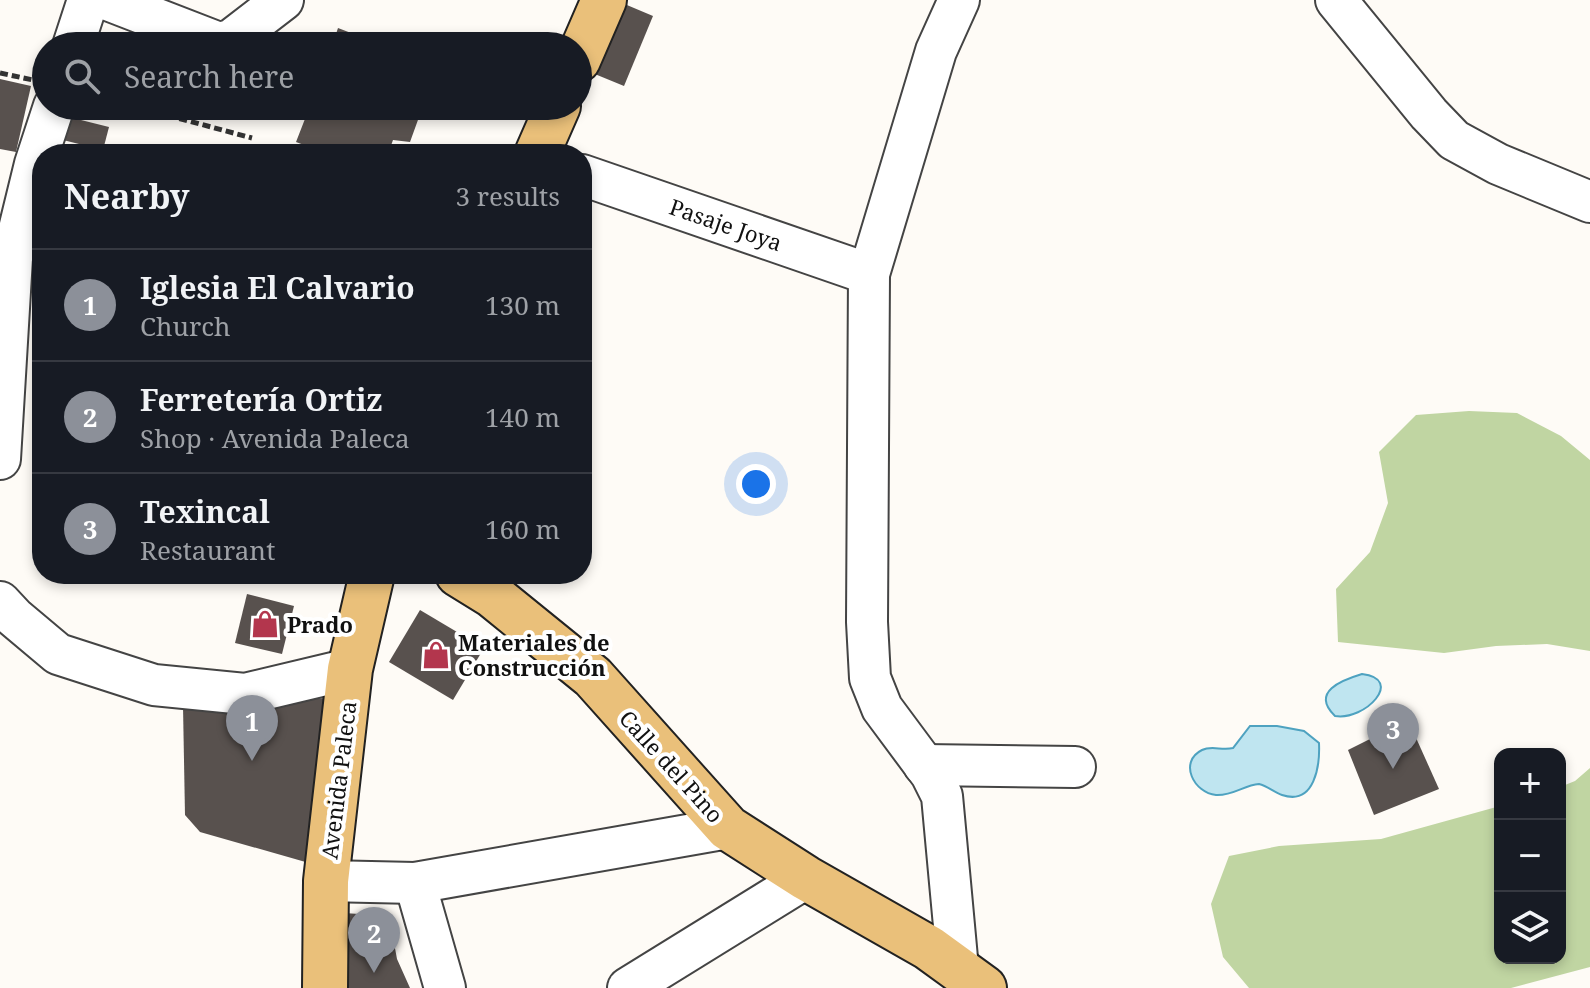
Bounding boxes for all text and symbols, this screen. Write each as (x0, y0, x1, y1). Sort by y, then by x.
search box (32, 32, 592, 120)
icon: search (60, 54, 104, 98)
text: Search here (124, 56, 294, 97)
text: Nearby (64, 173, 190, 219)
text: 3 results (455, 178, 560, 214)
street label: Pasaje Joya (666, 191, 786, 257)
text: Iglesia El Calvario (140, 267, 415, 308)
text: 1 (83, 287, 97, 323)
text: 130 m (485, 287, 560, 323)
text: Church (140, 308, 231, 344)
text: Ferretería Ortiz (140, 379, 382, 420)
text: 2 (83, 399, 97, 435)
text: 140 m (485, 399, 560, 435)
text: Shop · Avenida Paleca (140, 420, 410, 456)
your location (736, 464, 776, 504)
text: Texincal (140, 491, 270, 532)
text: 3 (83, 511, 97, 547)
text: 160 m (485, 511, 560, 547)
text: Restaurant (140, 532, 275, 568)
shop icon: Prado (250, 609, 280, 639)
place label: Prado (287, 609, 353, 639)
place label: Materiales de Construcción (458, 627, 610, 682)
shop icon: Materiales de Construcción (421, 640, 451, 670)
pin: 1 (226, 695, 278, 761)
street label: Avenida Paleca (313, 699, 363, 861)
street label: Calle del Pino (613, 703, 731, 829)
pin: 3 (1367, 703, 1419, 769)
map controls (1494, 748, 1566, 964)
button: + (1494, 748, 1566, 820)
button: − (1494, 820, 1566, 892)
button: layers (1494, 892, 1566, 964)
pin: 2 (348, 907, 400, 973)

